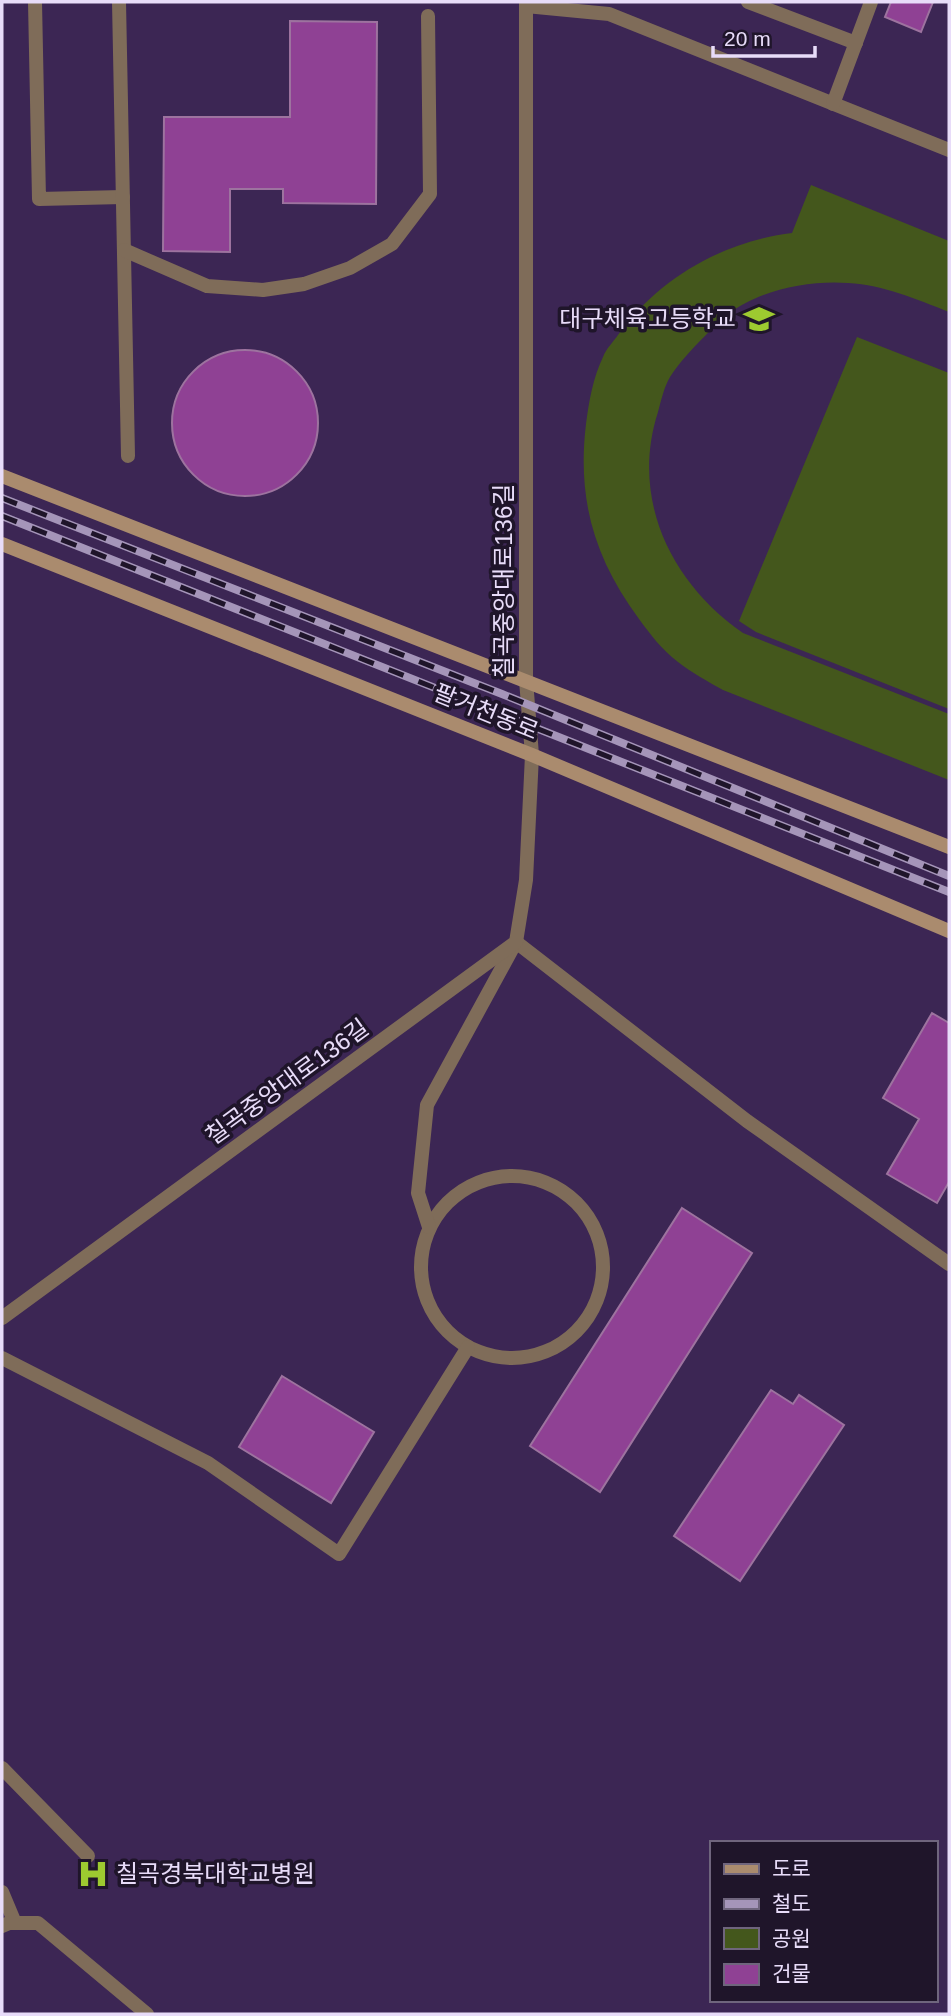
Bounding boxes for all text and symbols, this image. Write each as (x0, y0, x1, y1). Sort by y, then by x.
scale bar (713, 14, 814, 58)
text: 20 m (724, 27, 771, 50)
school or university icon: 대구체육고등학교 (742, 302, 776, 336)
place label: 대구체육고등학교 (559, 305, 736, 332)
street label: 칠곡중앙대로136길 (490, 484, 517, 678)
street label: 팔거천동로 (430, 678, 542, 745)
street label: 칠곡중앙대로136길 (200, 1013, 373, 1150)
legend (710, 1841, 937, 2002)
hospital icon: 칠곡경북대학교병원 (76, 1857, 110, 1891)
text: 도로 (772, 1857, 811, 1880)
place label: 칠곡경북대학교병원 (116, 1860, 315, 1887)
text: 철도 (772, 1892, 811, 1915)
text: 공원 (772, 1927, 811, 1950)
text: 건물 (772, 1962, 811, 1985)

